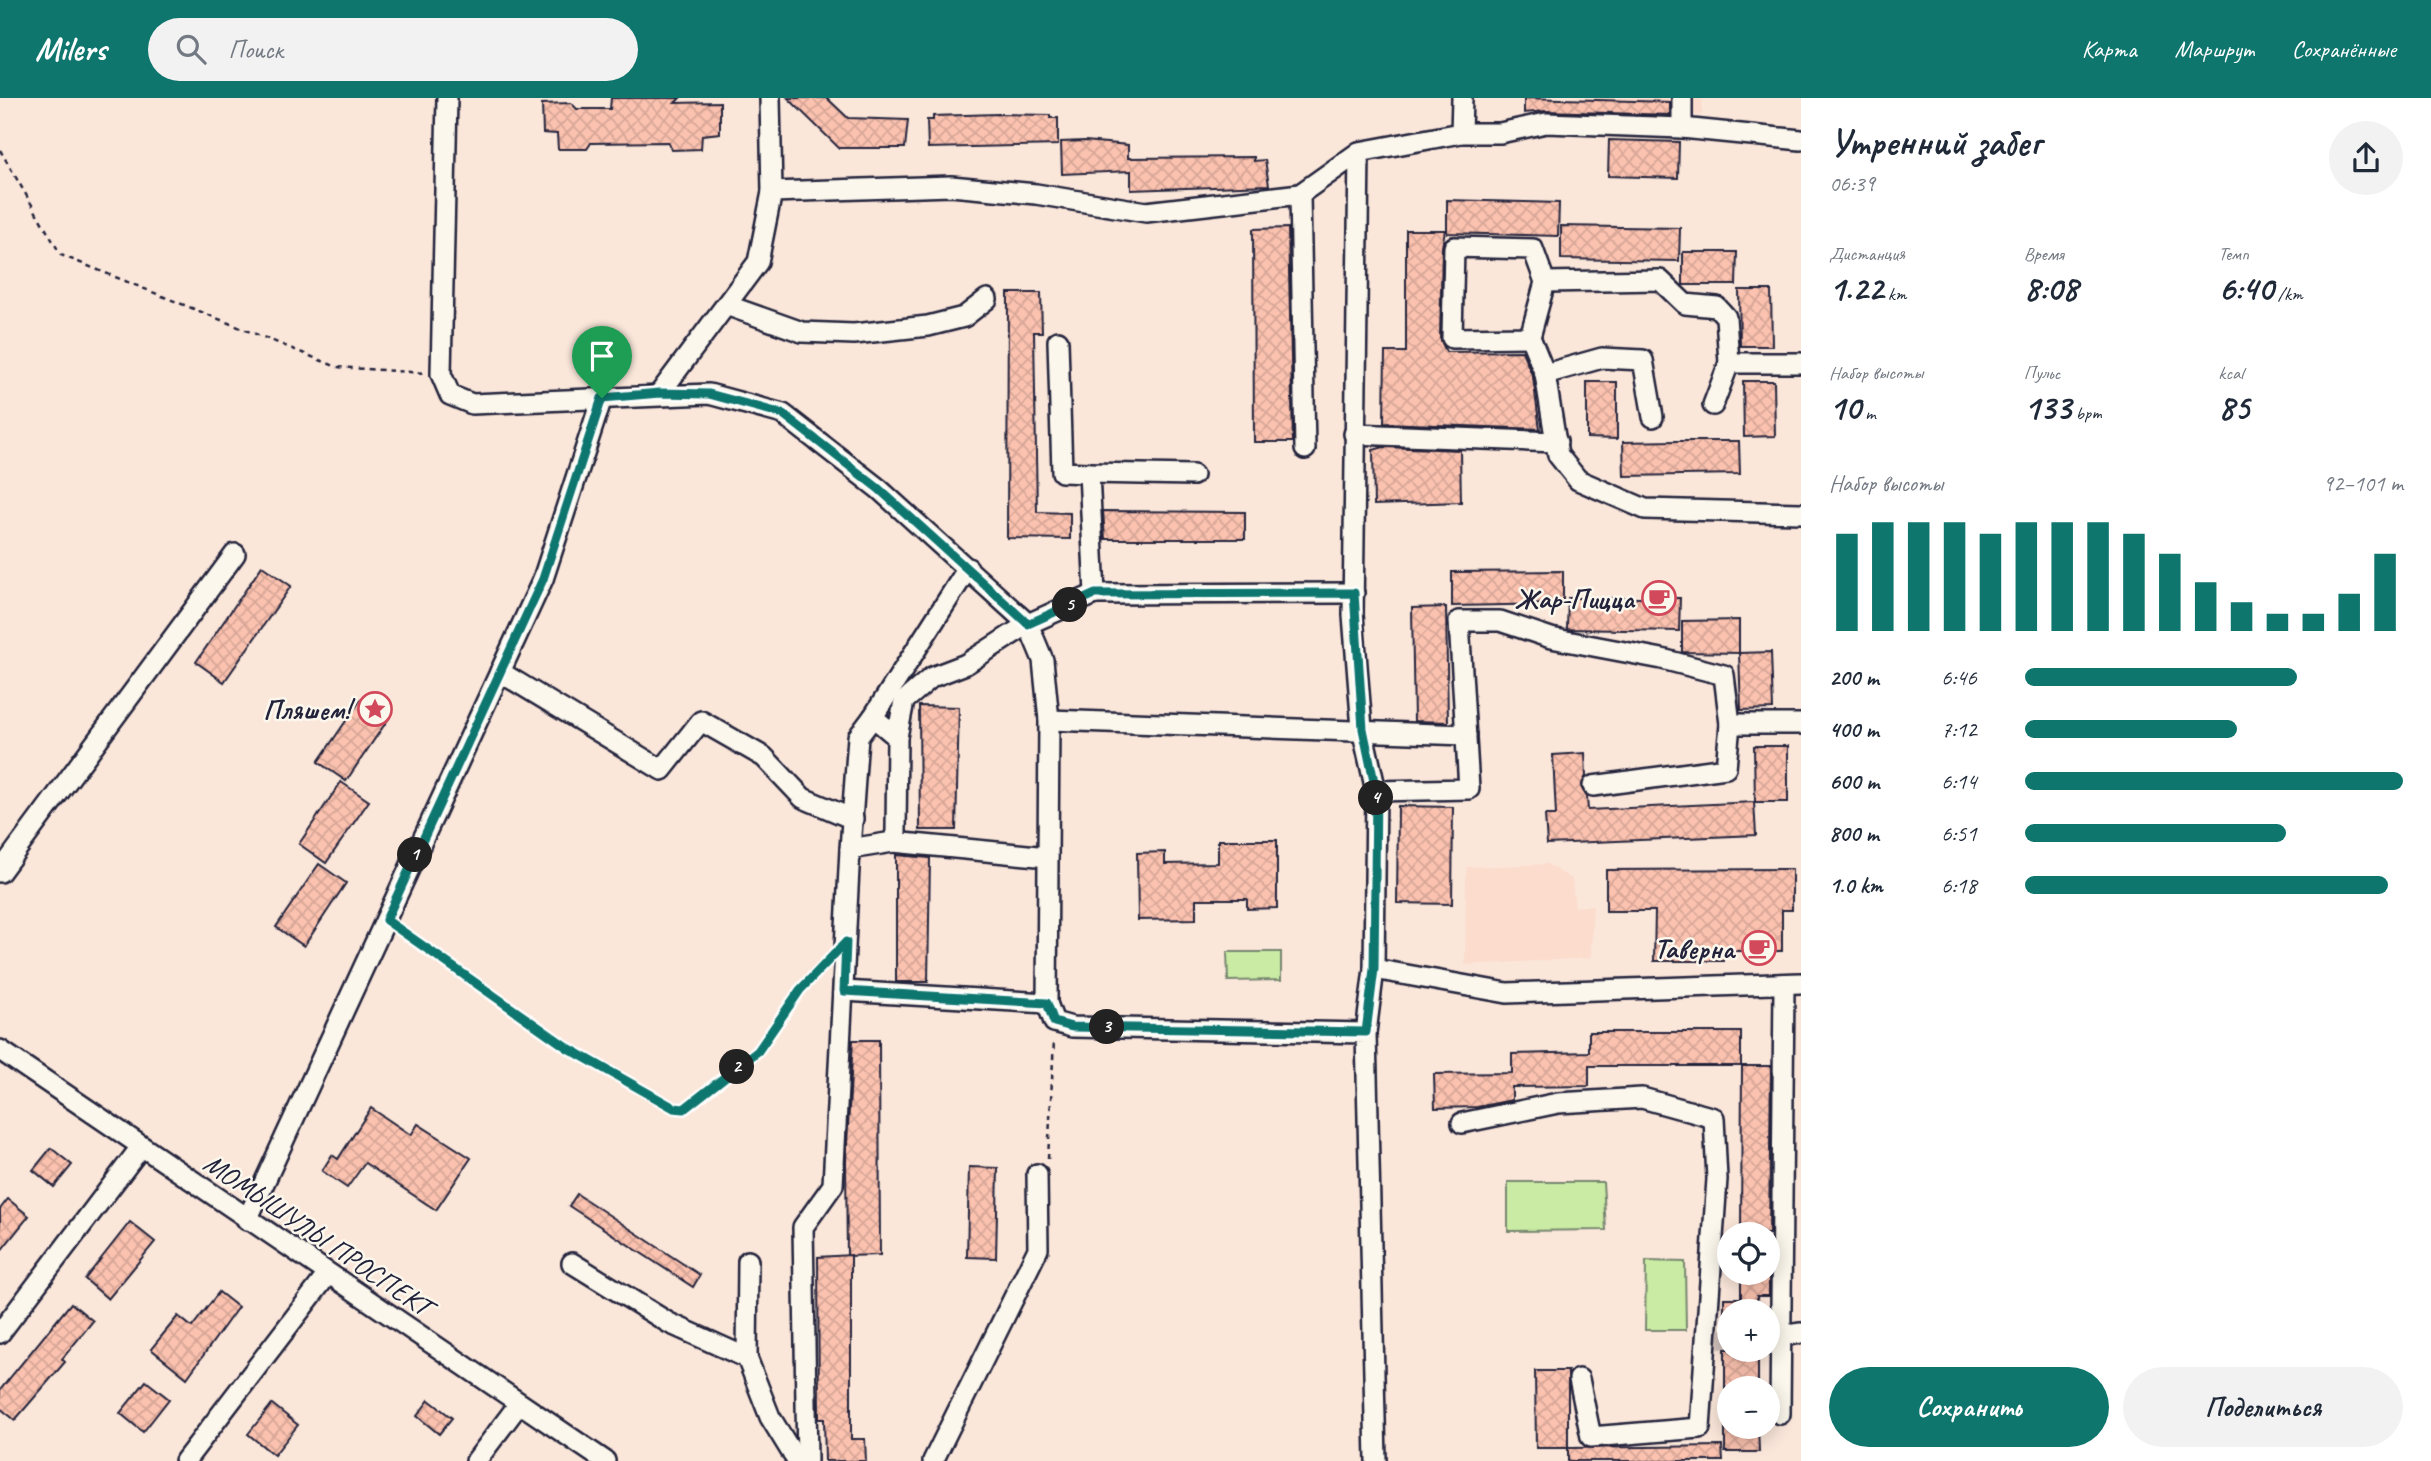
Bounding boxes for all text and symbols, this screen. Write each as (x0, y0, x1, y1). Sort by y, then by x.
search box (148, 18, 638, 81)
text: Milers (35, 28, 106, 70)
icon: search (172, 30, 210, 68)
text: Поиск (228, 33, 283, 66)
text: Карта (2082, 34, 2137, 64)
text: Маршрут (2175, 34, 2254, 64)
text: Сохранённые (2292, 34, 2396, 64)
text: Утренний забег (1829, 119, 2041, 166)
button: share (2329, 121, 2403, 195)
text: 06:39 (1829, 169, 1875, 198)
text: Дистанция (1829, 242, 1905, 266)
text: Время (2024, 242, 2064, 266)
text: Темп (2218, 242, 2249, 266)
text: 1.22 (1829, 266, 1883, 311)
text: 8:08 (2024, 266, 2078, 311)
text: 6:40 (2218, 266, 2273, 311)
text: km (1883, 282, 1906, 306)
text: /km (2273, 282, 2303, 306)
pin (572, 326, 632, 398)
icon: arrive (583, 337, 621, 375)
text: Набор высоты (1829, 361, 1923, 385)
text: Пульс (2024, 361, 2060, 385)
text: kcal (2218, 361, 2243, 385)
text: 10 (1829, 385, 1861, 430)
text: 133 (2024, 385, 2071, 430)
text: 85 (2218, 385, 2249, 430)
text: m (1861, 401, 1876, 425)
text: bpm (2071, 401, 2102, 425)
text: Набор высоты (1829, 469, 1943, 498)
text: 92–101 m (2323, 469, 2403, 498)
cafe icon: Жар-Пицца (1640, 579, 1678, 617)
place label: Жар-Пицца (1515, 581, 1636, 616)
pin: 5 (1052, 588, 1088, 622)
text: 5 (1065, 592, 1074, 616)
text: 200 m (1829, 663, 1879, 692)
text: 6:46 (1941, 663, 1977, 692)
place icon: Пляшем! (356, 690, 394, 728)
place label: Пляшем! (263, 692, 356, 727)
text: 400 m (1829, 715, 1879, 744)
text: 7:12 (1941, 715, 1977, 744)
text: 600 m (1829, 767, 1879, 796)
text: 6:14 (1941, 767, 1977, 796)
pin: 4 (1358, 780, 1394, 816)
text: 4 (1371, 785, 1380, 809)
text: 800 m (1829, 819, 1879, 848)
text: 6:51 (1941, 819, 1977, 848)
pin: 1 (398, 838, 432, 872)
text: 1 (410, 842, 419, 866)
text: 1.0 km (1829, 871, 1883, 900)
text: 6:18 (1941, 871, 1977, 900)
cafe icon: Таверна (1740, 929, 1778, 967)
place label: Таверна (1654, 931, 1737, 966)
pin: 3 (1090, 1010, 1124, 1044)
text: 3 (1102, 1014, 1111, 1038)
pin: 2 (720, 1049, 754, 1084)
text: 2 (732, 1054, 741, 1078)
street label: МОМЫШУЛЫ ПРОСПЕКТ (197, 1145, 444, 1328)
map controls (1717, 1222, 1780, 1439)
button: locate (1717, 1222, 1780, 1285)
button: + (1717, 1299, 1780, 1362)
button: Сохранить (1829, 1367, 2109, 1447)
button: Поделиться (2123, 1367, 2403, 1447)
button: − (1717, 1376, 1780, 1439)

